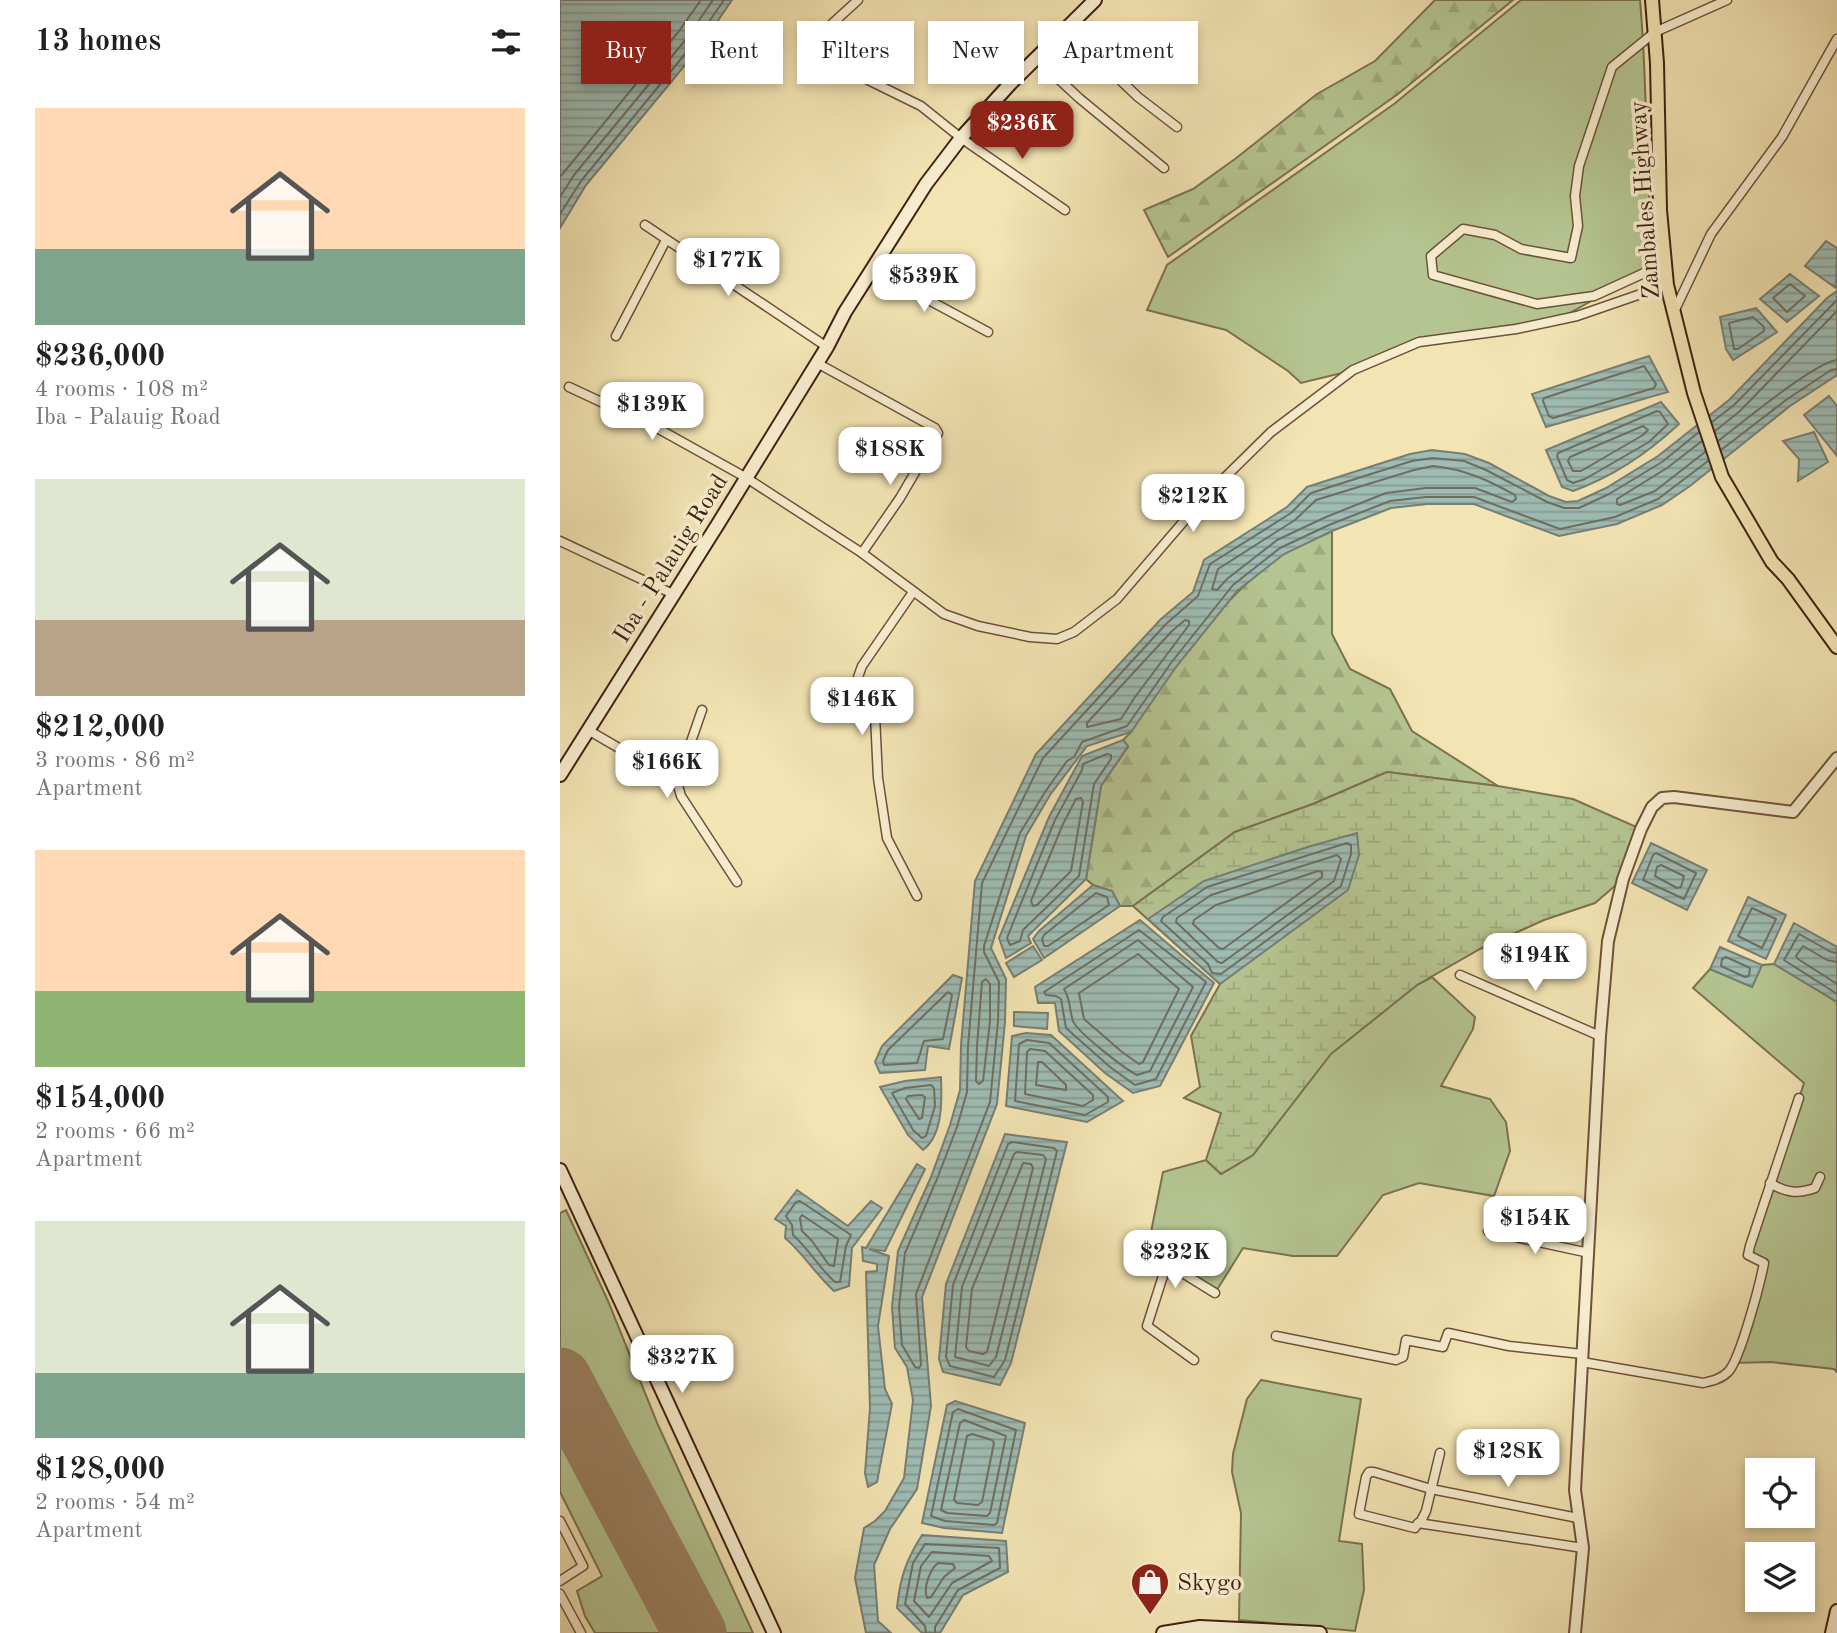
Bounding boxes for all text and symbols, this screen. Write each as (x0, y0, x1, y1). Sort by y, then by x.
chip: Buy (581, 21, 671, 84)
chip: Rent (685, 21, 783, 84)
chip: Filters (797, 21, 914, 84)
chip: New (928, 21, 1024, 84)
chip: Apartment (1038, 21, 1198, 84)
icon: filters (487, 23, 525, 61)
text: 13 homes (35, 27, 161, 57)
street label: Zambales Highway (1627, 100, 1665, 300)
pin: $236K (973, 102, 1071, 161)
text: $236K (986, 112, 1058, 135)
icon: home (217, 153, 343, 279)
pin: $177K (679, 238, 777, 298)
text: $177K (692, 249, 764, 272)
pin: $539K (875, 254, 973, 314)
text: $539K (888, 265, 960, 288)
text: $236,000 (35, 342, 165, 372)
text: 4 rooms · 108 m² (35, 378, 208, 401)
pin: $139K (603, 382, 701, 442)
text: $139K (616, 393, 688, 416)
text: Iba - Palauig Road (35, 406, 221, 429)
pin: $188K (841, 428, 939, 487)
text: $188K (854, 438, 926, 461)
street label: Iba - Palauig Road (610, 471, 733, 648)
pin: $212K (1144, 475, 1242, 534)
text: $212K (1157, 485, 1229, 508)
icon: home (217, 524, 343, 650)
pin: $146K (813, 678, 911, 737)
text: $146K (826, 688, 898, 711)
text: $212,000 (35, 713, 165, 743)
pin: $166K (618, 740, 716, 800)
text: 3 rooms · 86 m² (35, 749, 195, 772)
text: $166K (631, 751, 703, 774)
text: Apartment (35, 777, 143, 800)
icon: home (217, 895, 343, 1021)
pin: $194K (1486, 934, 1584, 993)
text: $194K (1499, 944, 1571, 967)
text: $154,000 (35, 1084, 165, 1114)
text: 2 rooms · 66 m² (35, 1120, 195, 1143)
text: Apartment (35, 1148, 143, 1171)
pin: $154K (1486, 1196, 1584, 1256)
text: $154K (1499, 1207, 1571, 1230)
pin: $232K (1126, 1230, 1224, 1290)
text: $232K (1139, 1241, 1211, 1264)
icon: home (217, 1266, 343, 1392)
pin: $327K (633, 1336, 731, 1395)
text: $327K (646, 1346, 718, 1369)
pin: $128K (1459, 1430, 1557, 1489)
text: $128K (1472, 1440, 1544, 1463)
text: $128,000 (35, 1455, 165, 1485)
map controls (1745, 1458, 1815, 1612)
button: locate (1745, 1458, 1815, 1528)
text: 2 rooms · 54 m² (35, 1491, 195, 1514)
text: Apartment (35, 1519, 143, 1542)
button: layers (1745, 1542, 1815, 1612)
shop icon: Skygo (1129, 1561, 1171, 1616)
place label: Skygo (1177, 1572, 1242, 1596)

